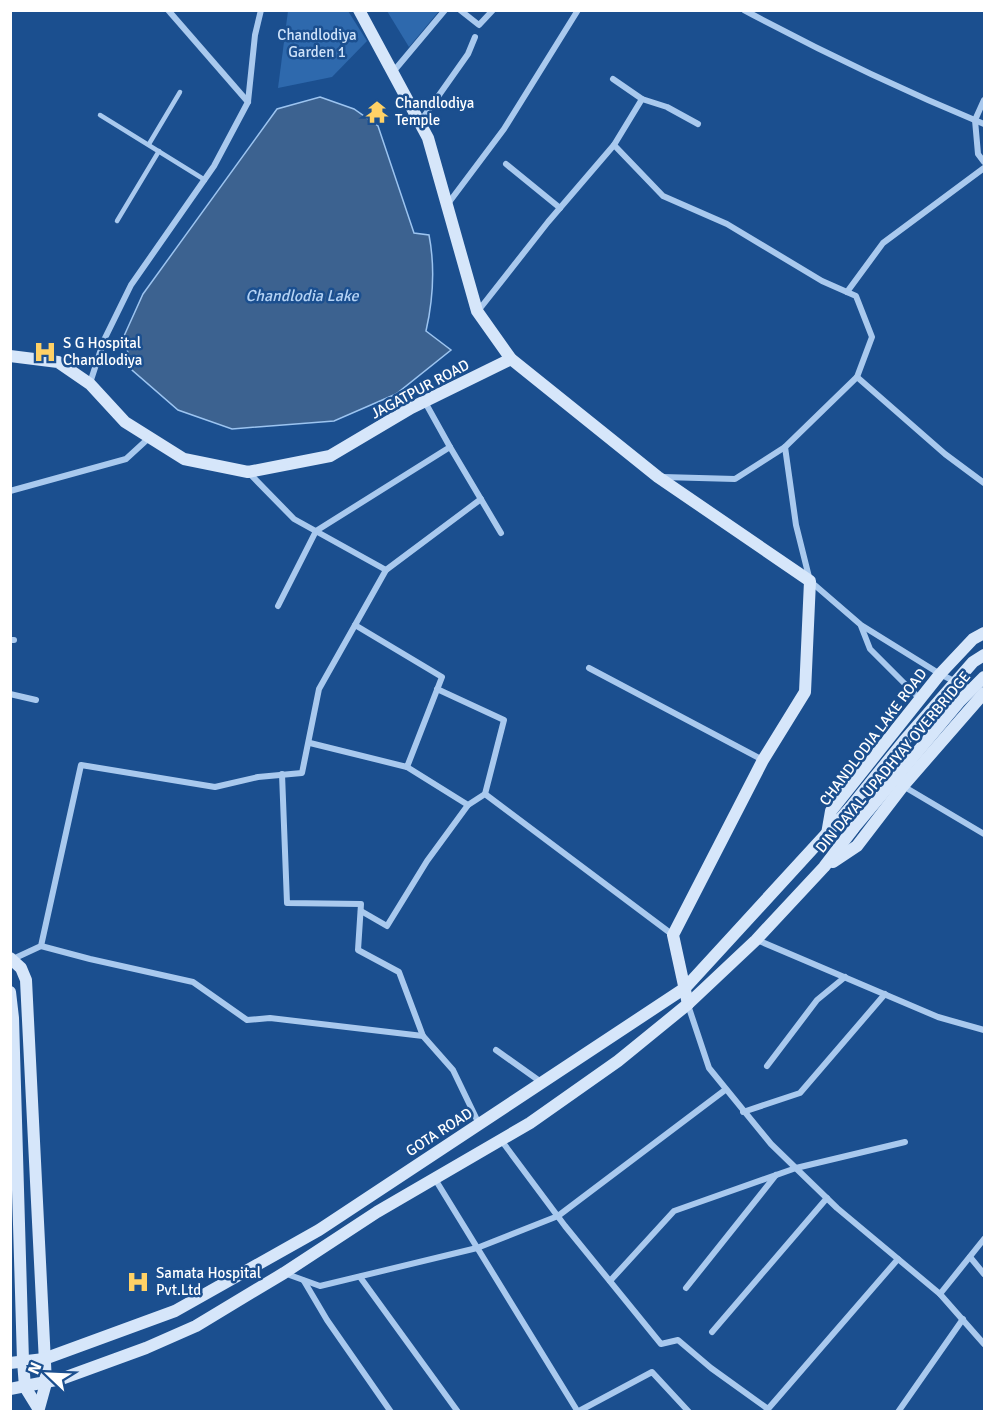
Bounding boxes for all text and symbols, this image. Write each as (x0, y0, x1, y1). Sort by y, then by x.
park label: Chandlodiya Garden 1 (277, 26, 357, 61)
place label: Chandlodiya Temple (395, 94, 474, 129)
temple icon: Chandlodiya Temple (364, 99, 390, 125)
water label: Chandlodia Lake (246, 286, 359, 306)
place label: S G Hospital Chandlodiya (63, 334, 142, 369)
hospital icon: S G Hospital Chandlodiya (32, 339, 58, 365)
street label: JAGATPUR ROAD (368, 355, 472, 423)
street label: CHANDLODIA LAKE ROAD (816, 665, 930, 809)
street label: DIN DAYAL UPADHYAY OVERBRIDGE (812, 668, 974, 856)
street label: GOTA ROAD (402, 1104, 476, 1160)
place label: Samata Hospital Pvt.Ltd (156, 1264, 261, 1299)
hospital icon: Samata Hospital Pvt.Ltd (125, 1269, 151, 1295)
north arrow (18, 1344, 78, 1404)
text: N (24, 1359, 46, 1378)

